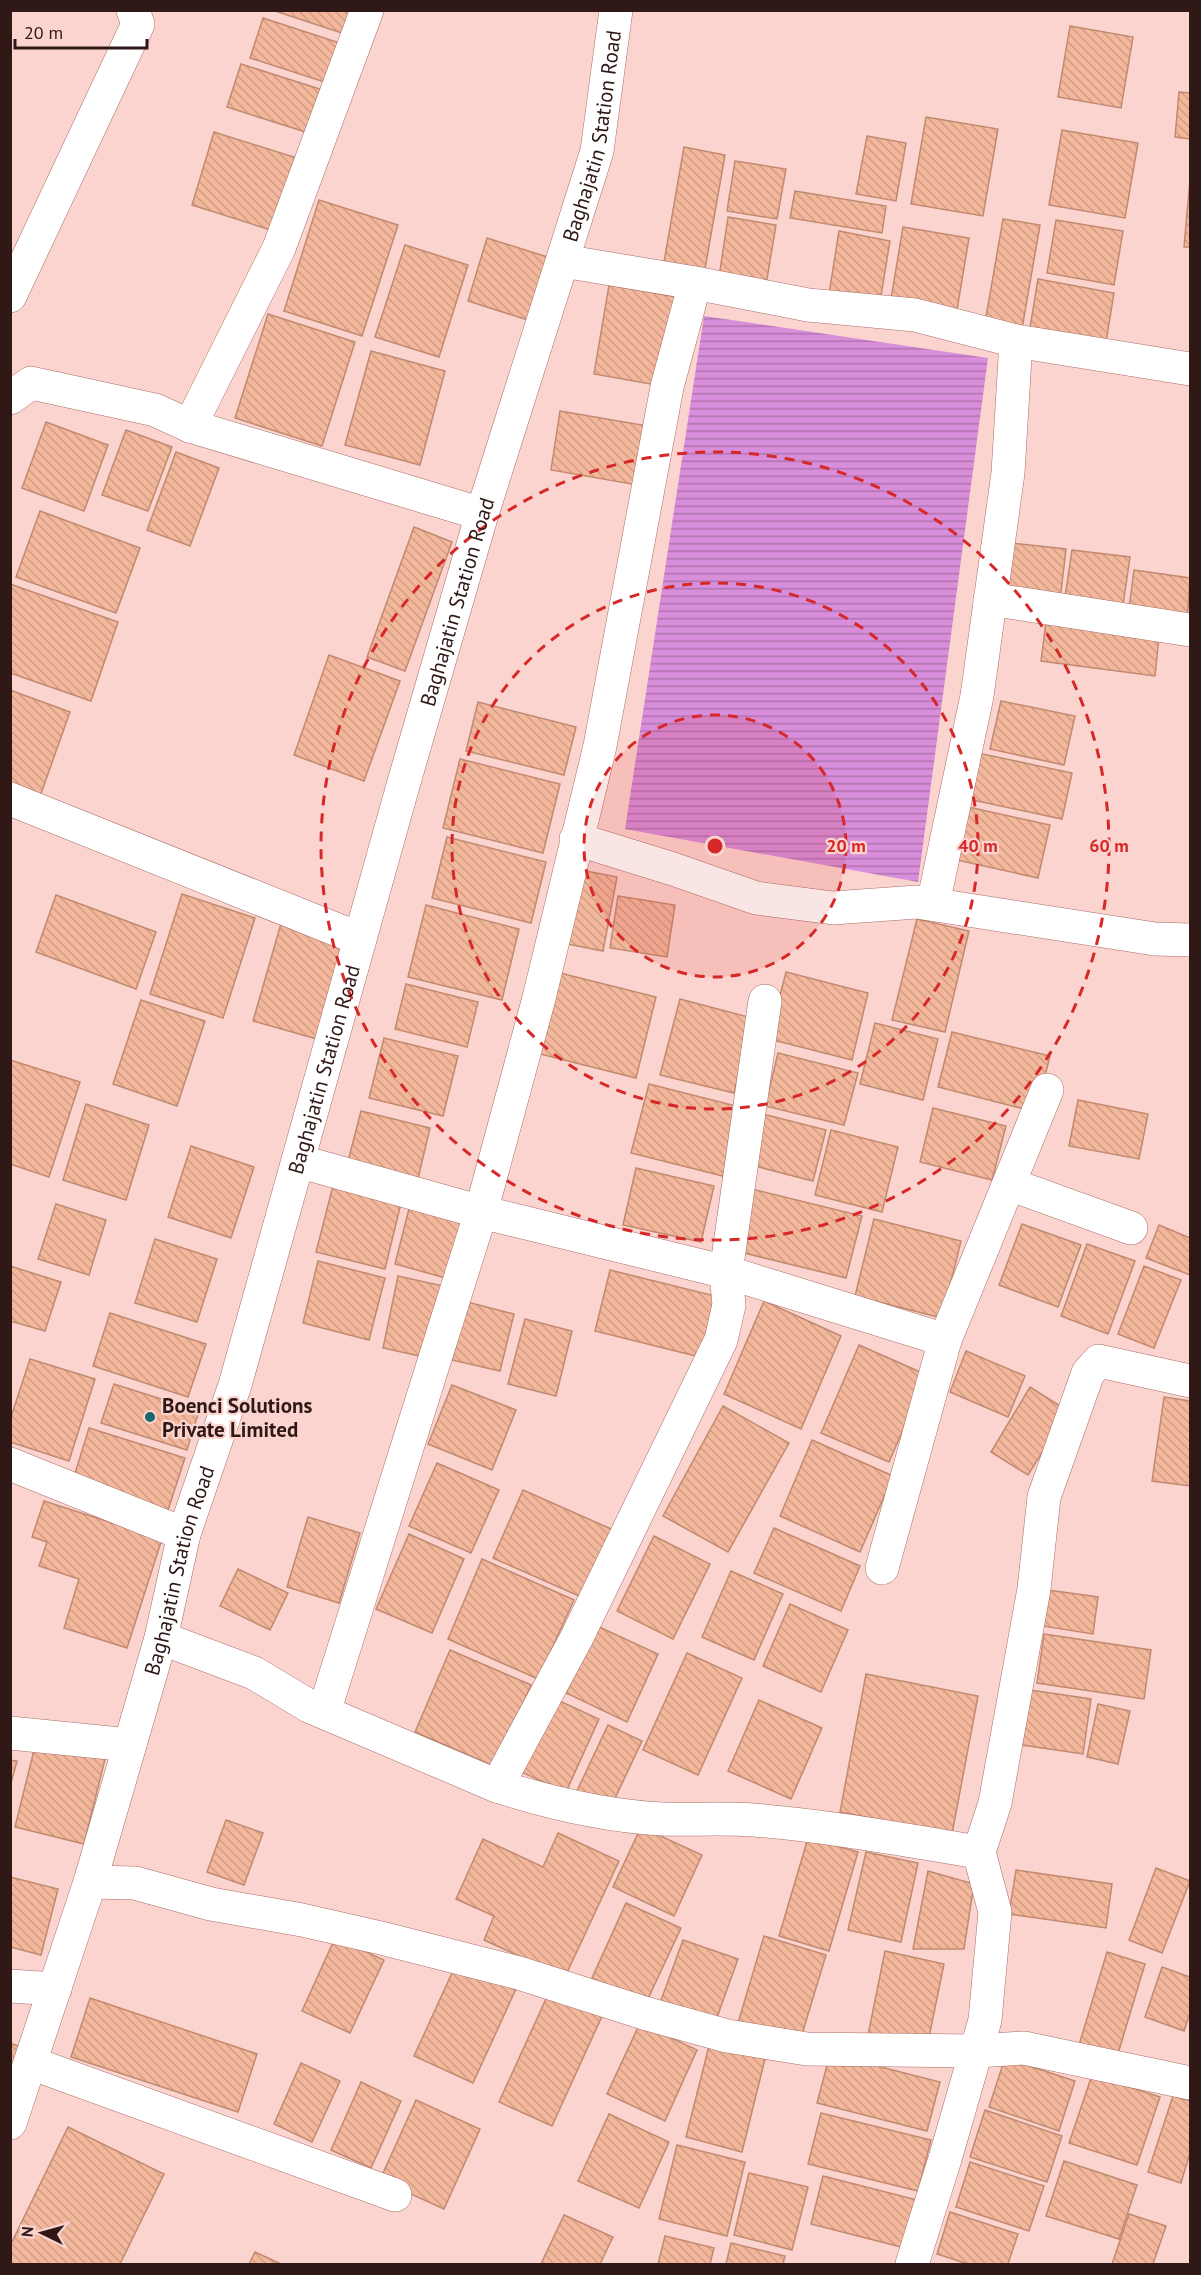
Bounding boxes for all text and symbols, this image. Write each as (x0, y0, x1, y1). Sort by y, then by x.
scale bar (15, 12, 147, 50)
text: 20 m (24, 21, 63, 44)
street label: Baghajatin Station Road (556, 28, 627, 245)
street label: Baghajatin Station Road (413, 494, 500, 709)
text: 20 m (826, 834, 866, 857)
text: 40 m (958, 834, 998, 857)
text: 60 m (1089, 834, 1129, 857)
centre of rings (705, 836, 725, 856)
street label: Baghajatin Station Road (281, 962, 366, 1177)
place label: Boenci Solutions Private Limited (162, 1392, 312, 1443)
marker: Boenci Solutions Private Limited (143, 1410, 157, 1424)
street label: Baghajatin Station Road (137, 1462, 220, 1678)
north arrow (12, 2203, 72, 2263)
text: N (17, 2226, 37, 2238)

